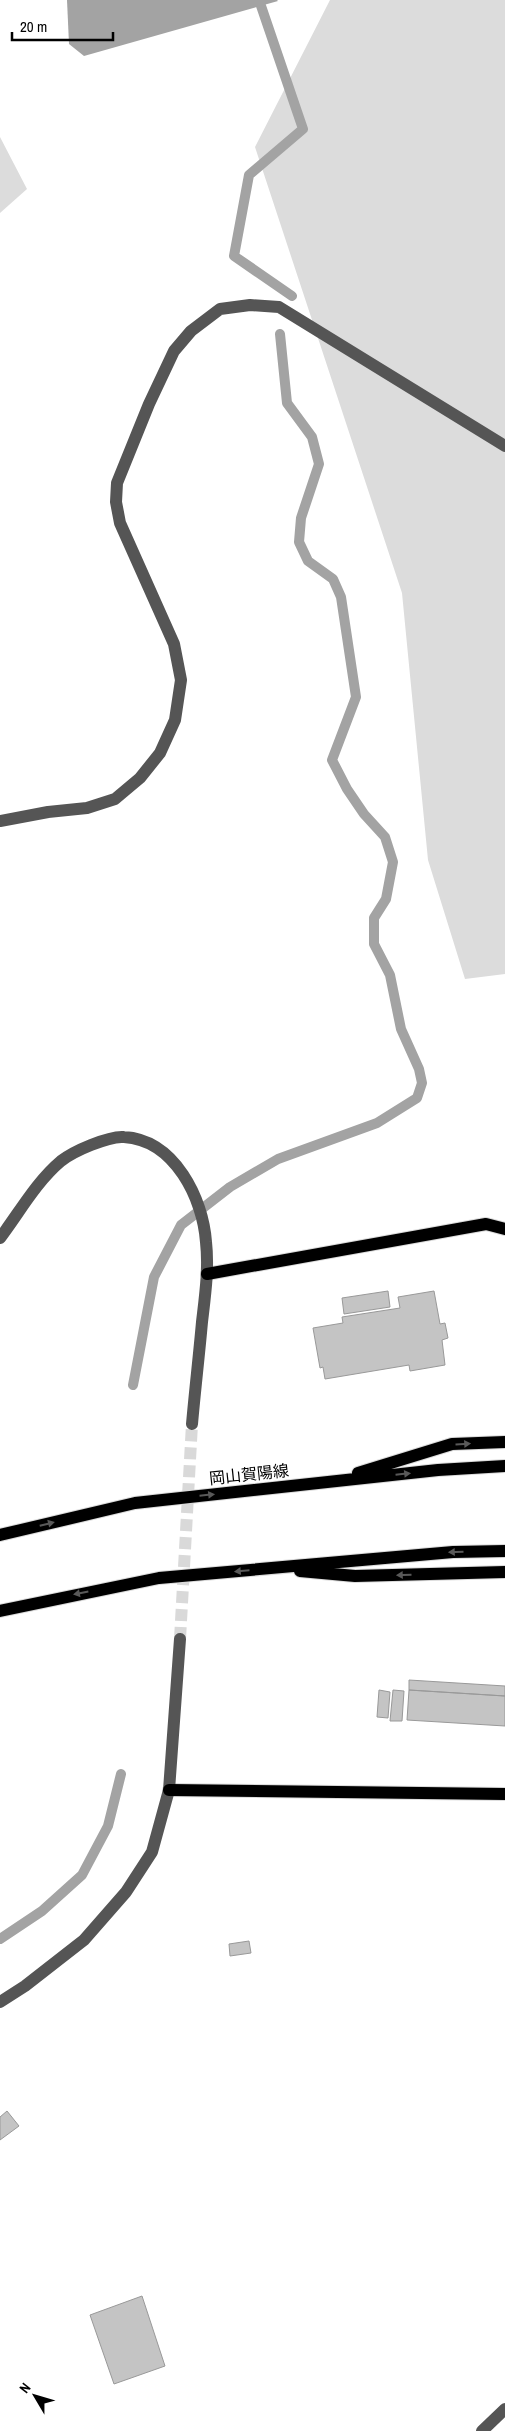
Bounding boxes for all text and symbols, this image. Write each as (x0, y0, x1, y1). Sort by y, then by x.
scale bar (12, 10, 114, 42)
text: 20 m (20, 16, 47, 37)
one-way arrow (455, 1439, 471, 1447)
street label: 岡山賀陽線 (208, 1459, 290, 1489)
one-way arrow (396, 1470, 412, 1478)
one-way arrow (199, 1491, 215, 1499)
one-way arrow (40, 1520, 55, 1528)
one-way arrow (448, 1548, 464, 1556)
one-way arrow (234, 1567, 250, 1575)
one-way arrow (396, 1571, 412, 1579)
one-way arrow (73, 1590, 89, 1598)
north arrow (10, 2371, 60, 2421)
text: N (15, 2379, 34, 2397)

